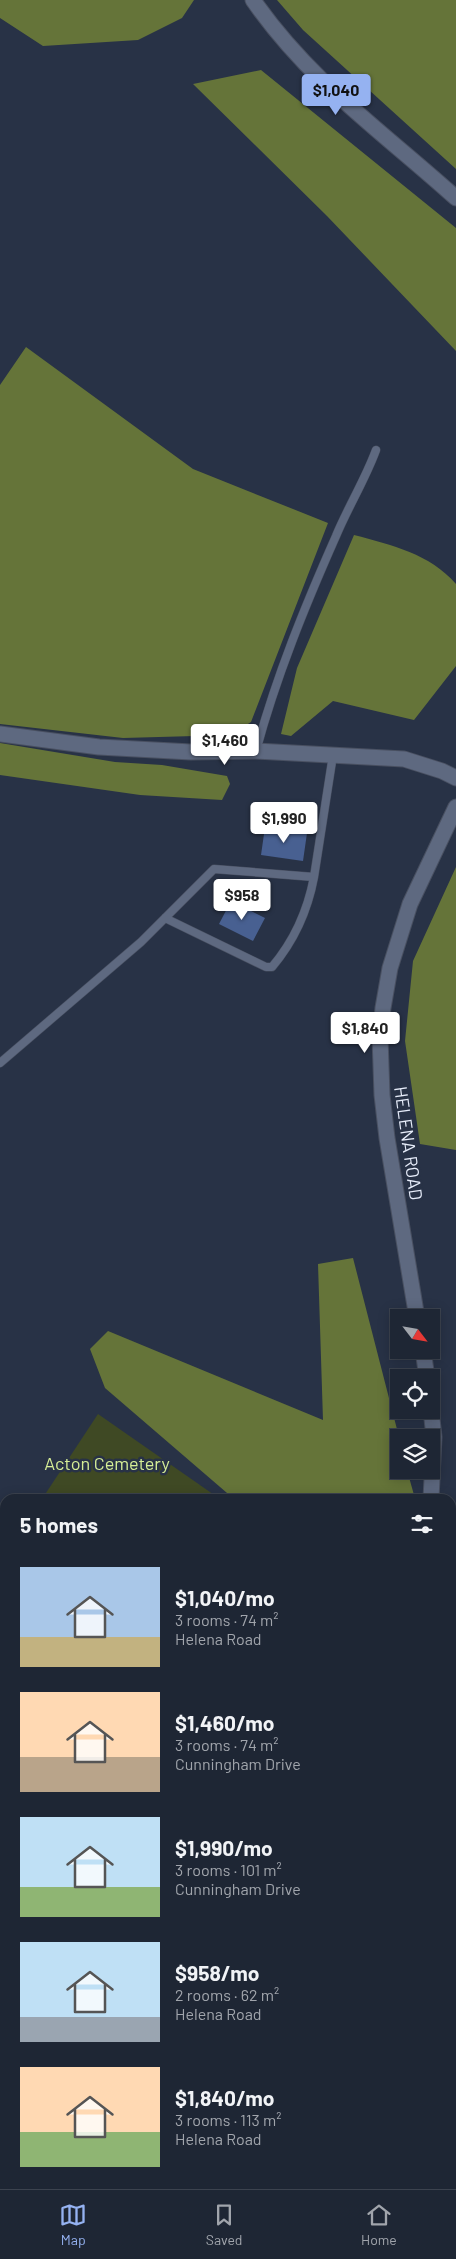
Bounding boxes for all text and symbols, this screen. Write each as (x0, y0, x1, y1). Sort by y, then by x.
pin: $1,040 (295, 74, 377, 116)
text: $1,040 (313, 80, 359, 99)
pin: $1,460 (184, 724, 266, 766)
text: $1,460 (202, 730, 248, 749)
pin: $1,990 (243, 802, 325, 844)
text: $1,990 (261, 808, 307, 827)
pin: $958 (212, 878, 272, 921)
text: $958 (225, 885, 259, 904)
pin: $1,840 (324, 1012, 406, 1054)
text: $1,840 (342, 1018, 388, 1037)
street label: HELENA ROAD (390, 1085, 428, 1201)
north arrow (390, 1309, 440, 1359)
map controls (390, 1309, 440, 1479)
button: locate (390, 1369, 440, 1419)
button: layers (390, 1429, 440, 1479)
park label: Acton Cemetery (44, 1452, 170, 1474)
icon: filters (408, 1510, 436, 1538)
text: 5 homes (20, 1512, 98, 1537)
text: $1,040/mo (175, 1585, 275, 1610)
icon: home (60, 1587, 120, 1647)
text: 3 rooms · 74 m² (175, 1610, 278, 1629)
text: Helena Road (175, 1629, 262, 1648)
text: $1,460/mo (175, 1710, 274, 1735)
icon: home (60, 1712, 120, 1772)
text: 3 rooms · 74 m² (175, 1735, 278, 1754)
text: Cunningham Drive (175, 1754, 301, 1773)
text: $1,990/mo (175, 1835, 273, 1860)
icon: home (60, 1837, 120, 1897)
text: 3 rooms · 101 m² (175, 1860, 282, 1879)
text: Cunningham Drive (175, 1879, 301, 1898)
text: $958/mo (175, 1960, 259, 1985)
icon: home (60, 1962, 120, 2022)
text: 2 rooms · 62 m² (175, 1985, 279, 2004)
text: Helena Road (175, 2004, 262, 2023)
text: $1,840/mo (175, 2085, 275, 2110)
icon: home (60, 2087, 120, 2147)
text: 3 rooms · 113 m² (175, 2110, 281, 2129)
text: Helena Road (175, 2129, 262, 2148)
tab: Map (59, 2201, 87, 2248)
tab: Saved (206, 2201, 243, 2248)
tab: Home (361, 2201, 397, 2248)

